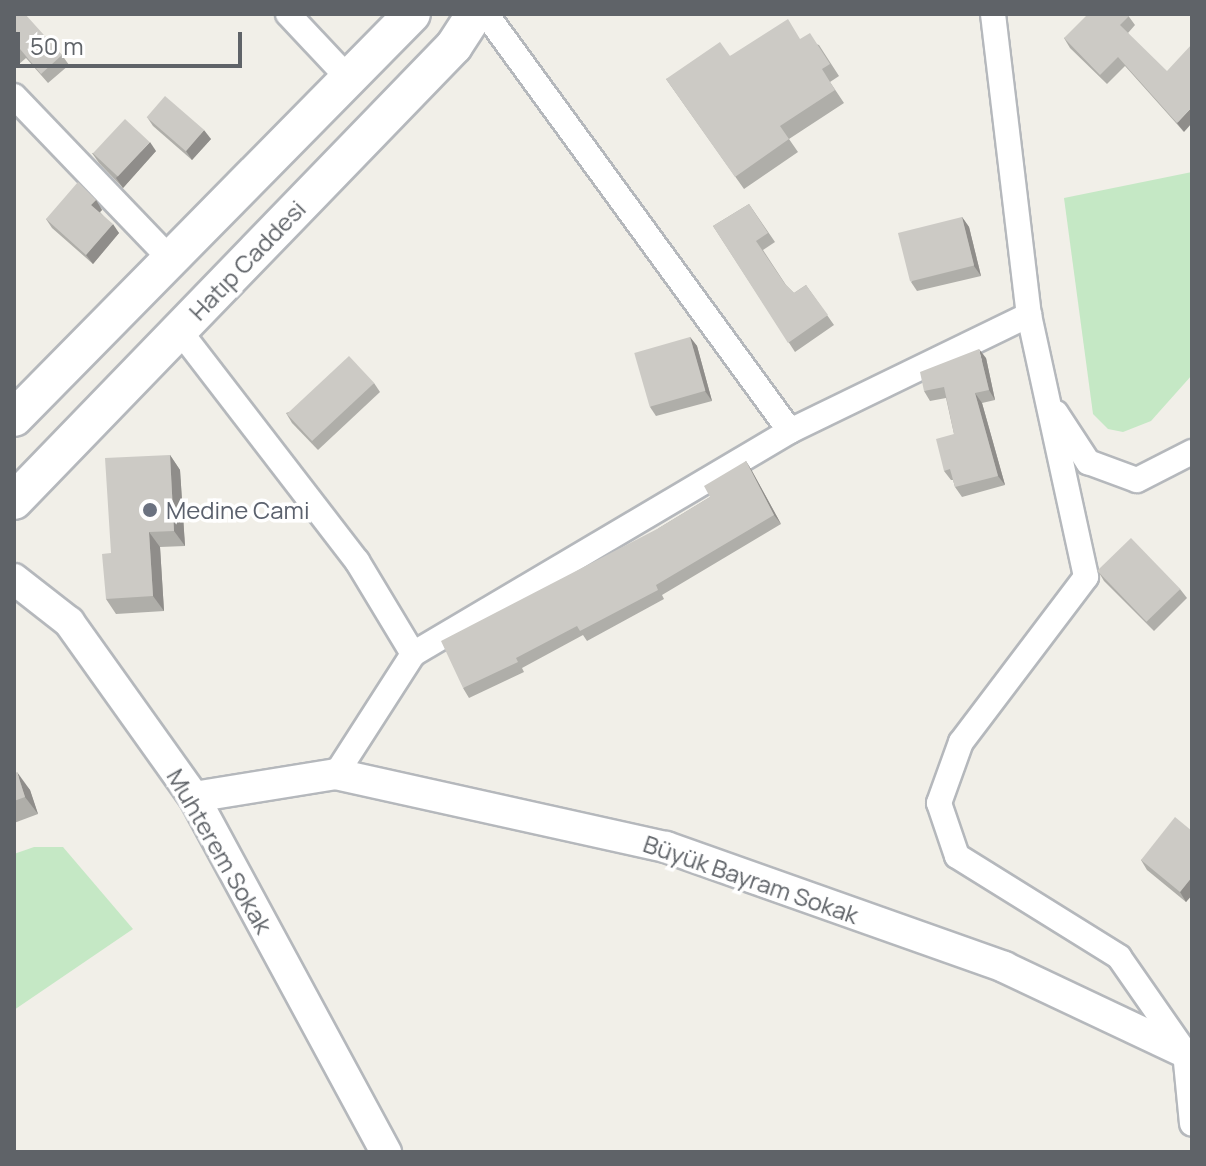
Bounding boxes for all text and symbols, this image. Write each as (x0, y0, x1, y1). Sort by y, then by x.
scale bar (20, 16, 246, 66)
text: 50 m (30, 29, 84, 62)
street label: Hatıp Caddesi (183, 194, 311, 326)
place label: Medine Cami (166, 496, 309, 524)
marker: Medine Cami (141, 501, 159, 519)
street label: Muhterem Sokak (161, 764, 279, 938)
street label: Büyük Bayram Sokak (640, 829, 862, 929)

